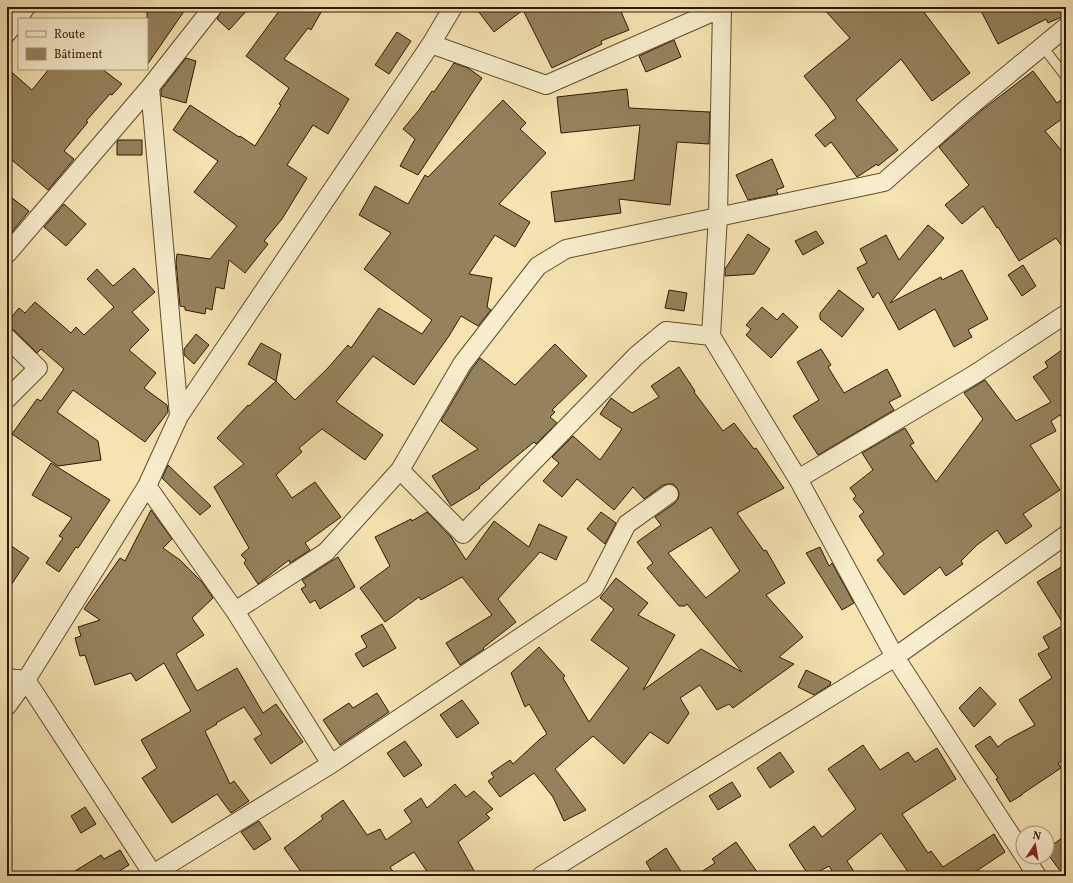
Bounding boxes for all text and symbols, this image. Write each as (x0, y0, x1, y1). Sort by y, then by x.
legend (18, 18, 148, 70)
text: Route (54, 27, 85, 43)
text: Bâtiment (54, 47, 103, 63)
north arrow (1015, 825, 1055, 865)
text: N (1031, 829, 1042, 845)

